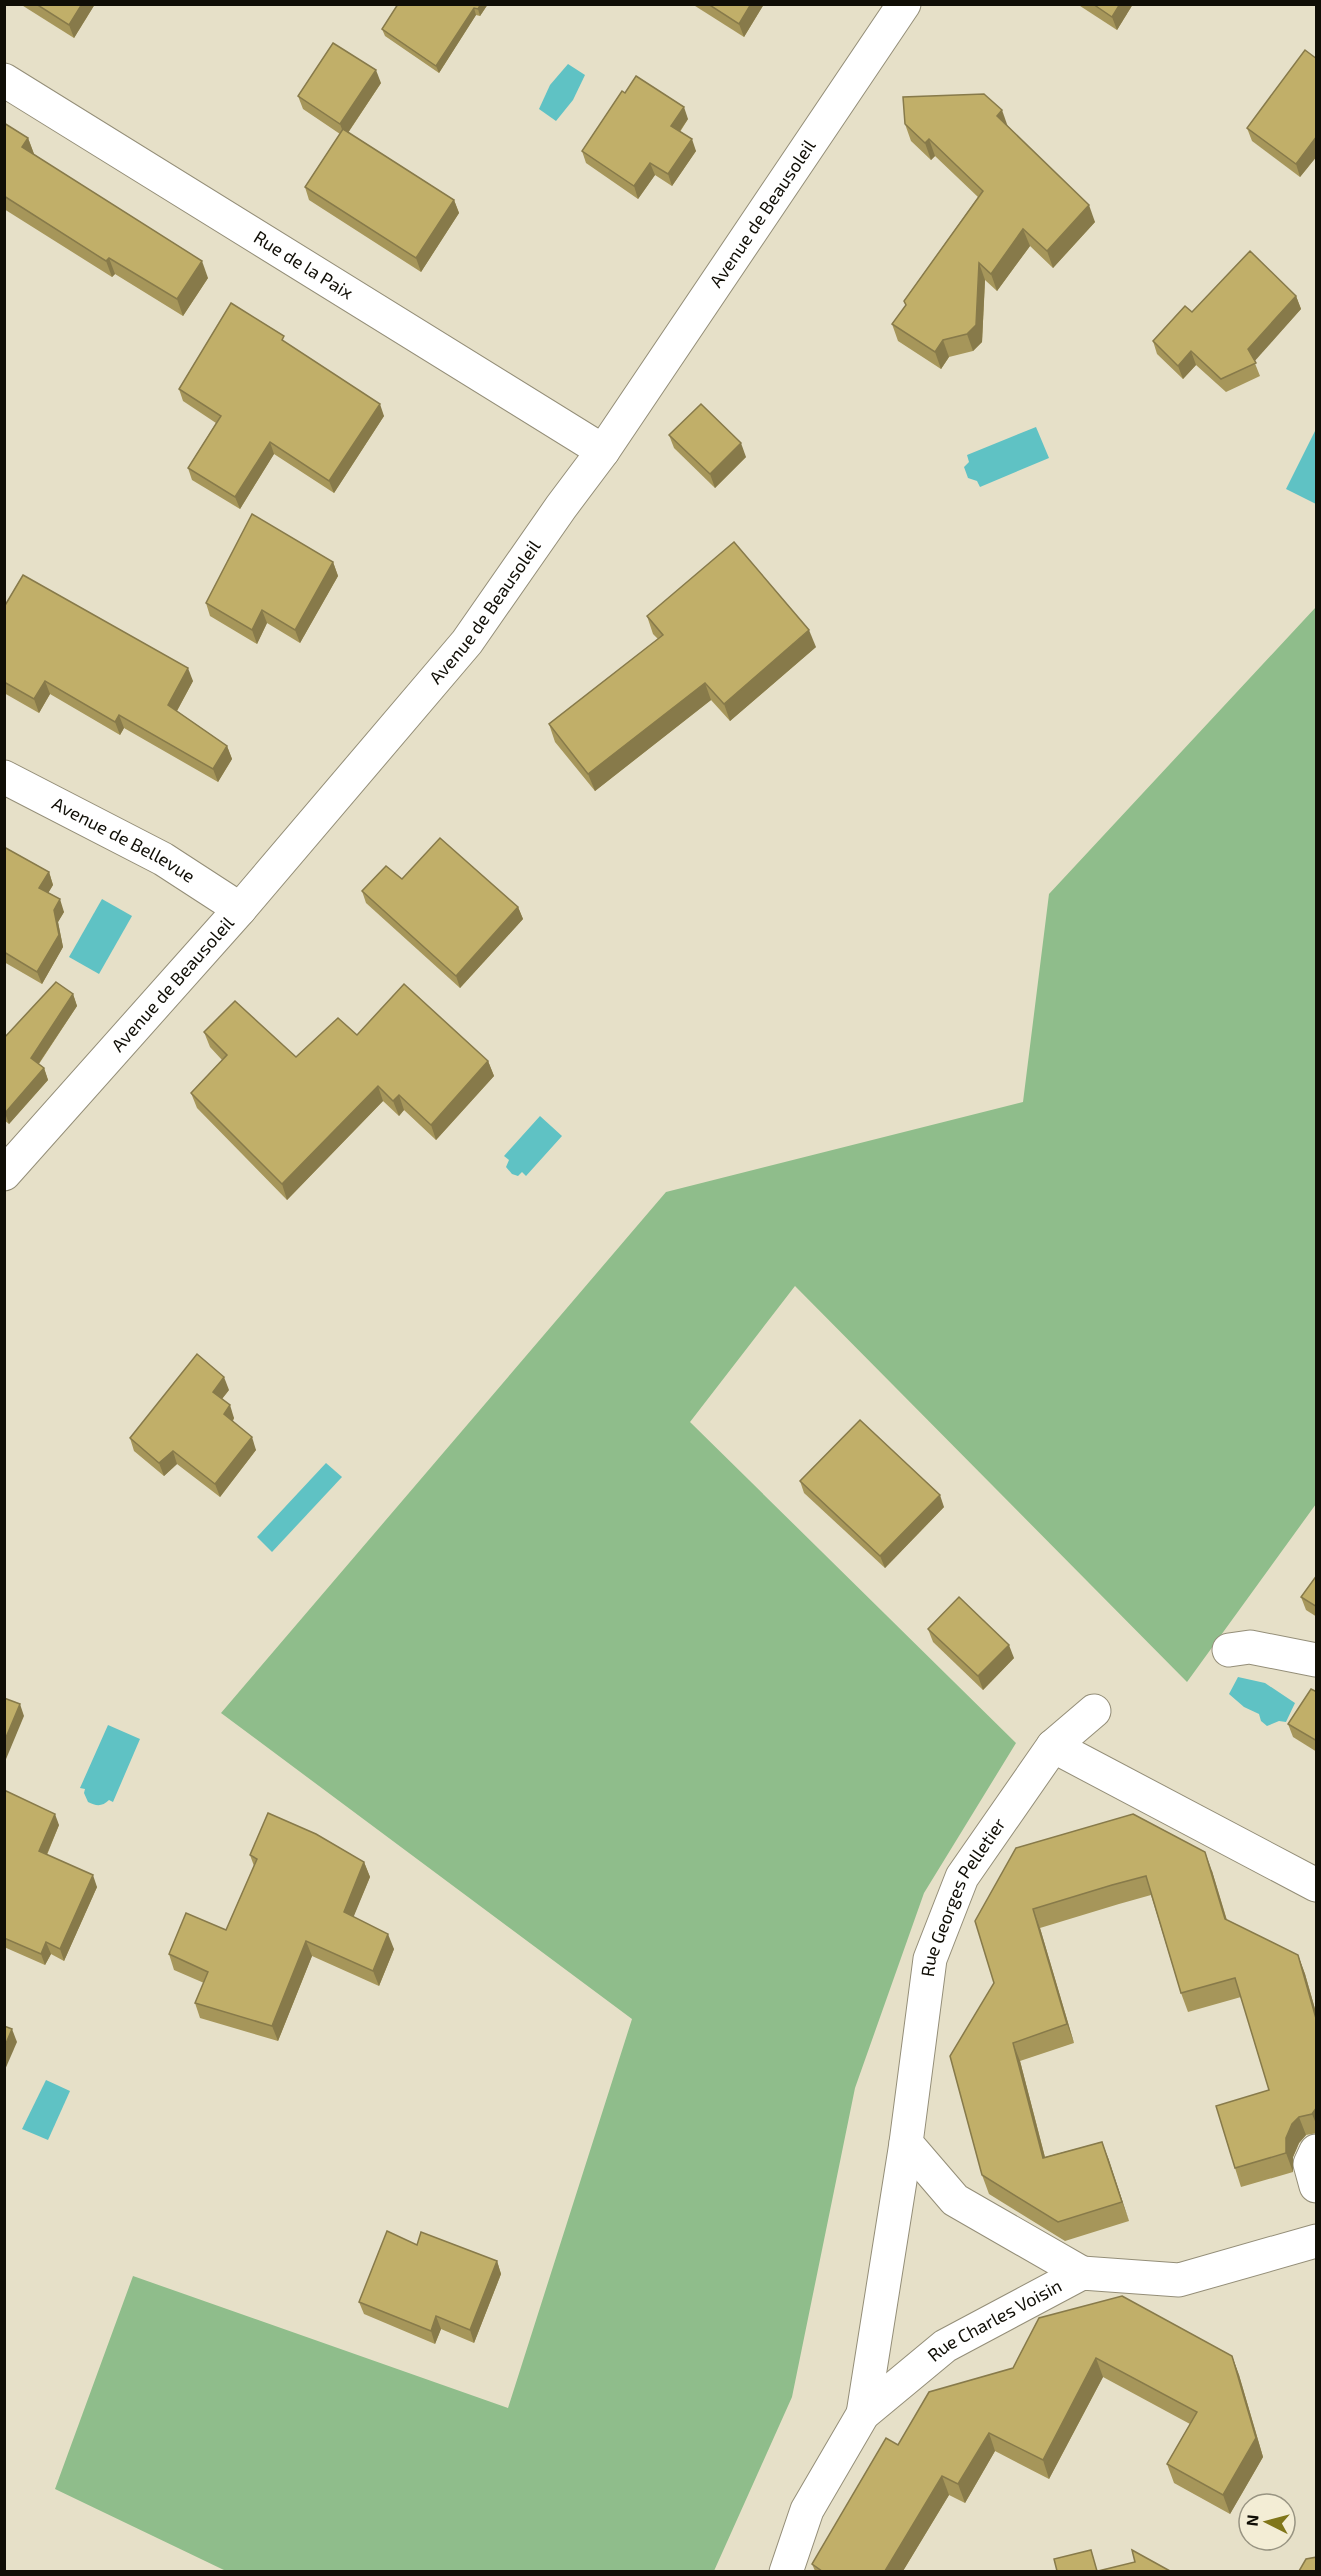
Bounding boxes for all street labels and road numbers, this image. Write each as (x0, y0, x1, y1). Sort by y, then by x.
street label: Avenue de Beausoleil (704, 134, 820, 291)
street label: Rue de la Paix (250, 225, 358, 304)
street label: Avenue de Beausoleil (424, 535, 545, 688)
street label: Avenue de Bellevue (49, 792, 199, 887)
street label: Avenue de Beausoleil (106, 911, 239, 1056)
street label: Rue Georges Pelletier (916, 1813, 1010, 1978)
street label: Rue Charles Voisin (923, 2274, 1065, 2366)

